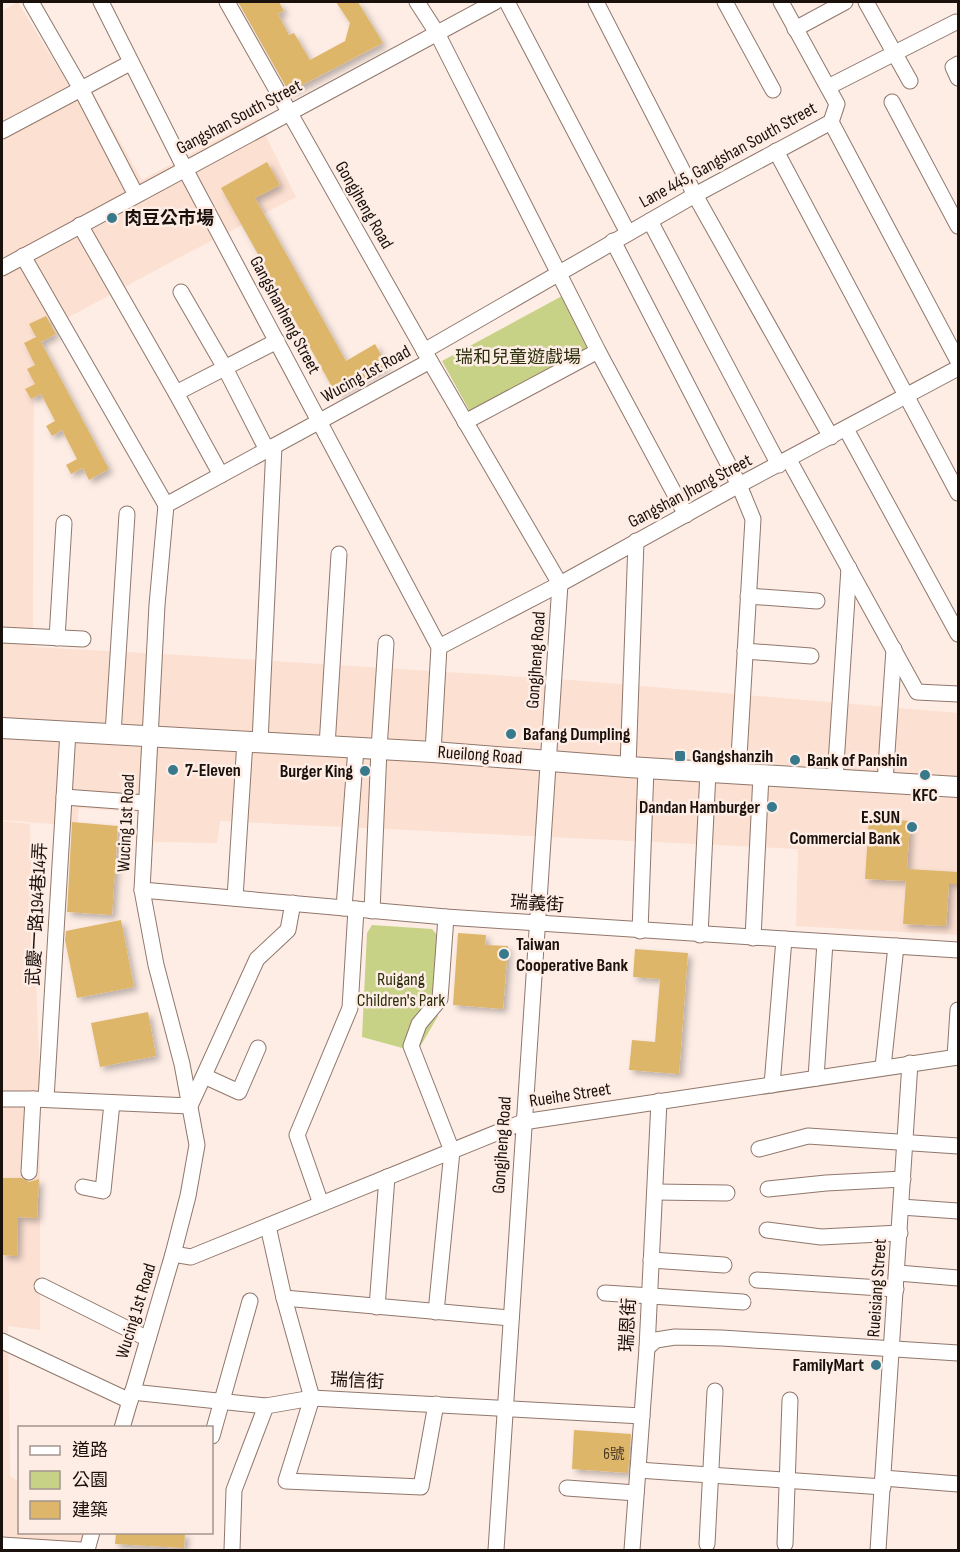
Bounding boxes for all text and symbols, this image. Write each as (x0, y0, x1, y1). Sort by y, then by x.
street label: Gangshan South Street (173, 75, 306, 159)
street label: Lane 445, Gangshan South Street (636, 97, 821, 212)
street label: Gongjheng Road (330, 157, 398, 253)
place label: 肉豆公市場 (124, 208, 214, 229)
marker: 肉豆公市場 (105, 211, 119, 225)
street label: Gangshanheng Street (245, 253, 325, 378)
street label: Wucing 1st Road (318, 341, 414, 407)
park label: 瑞和兒童遊戲場 (455, 347, 581, 368)
street label: Gangshan Jhong Street (625, 449, 756, 532)
street label: Gongjheng Road (522, 611, 550, 709)
place label: Bafang Dumpling (523, 724, 631, 745)
marker: Bafang Dumpling (504, 727, 518, 741)
street label: Rueilong Road (437, 742, 523, 768)
place label: Gangshanzih (692, 746, 773, 767)
marker: Gangshanzih (673, 749, 687, 763)
place label: Bank of Panshin (807, 750, 908, 771)
marker: Bank of Panshin (788, 753, 802, 767)
place label: 7-Eleven (185, 760, 241, 781)
place label: Burger King (280, 761, 353, 782)
marker: 7-Eleven (166, 763, 180, 777)
marker: Burger King (358, 764, 372, 778)
marker: KFC (918, 768, 932, 782)
street label: Wucing 1st Road (113, 773, 139, 873)
place label: KFC (912, 785, 938, 806)
place label: Dandan Hamburger (639, 797, 760, 818)
marker: Dandan Hamburger (765, 800, 779, 814)
place label: E.SUN Commercial Bank (789, 807, 900, 849)
marker: E.SUN Commercial Bank (905, 820, 919, 834)
street label: 武慶一路194巷14弄 (23, 842, 51, 986)
street label: 瑞義街 (509, 892, 565, 916)
place label: Taiwan Cooperative Bank (516, 934, 628, 976)
marker: Taiwan Cooperative Bank (497, 947, 511, 961)
park label: Ruigang Children's Park (357, 969, 445, 1011)
street label: Rueihe Street (528, 1078, 613, 1112)
street label: Gongjheng Road (488, 1096, 516, 1194)
street label: Rueisiang Street (863, 1237, 891, 1338)
street label: Wucing 1st Road (112, 1261, 160, 1361)
street label: 瑞恩街 (616, 1297, 640, 1353)
place label: FamilyMart (792, 1355, 864, 1376)
marker: FamilyMart (869, 1358, 883, 1372)
street label: 瑞信街 (329, 1369, 385, 1393)
legend (18, 1426, 213, 1534)
text: 道路 (72, 1440, 108, 1461)
house number: 6號 (603, 1445, 625, 1464)
text: 公園 (72, 1470, 108, 1491)
text: 建築 (72, 1500, 108, 1521)

